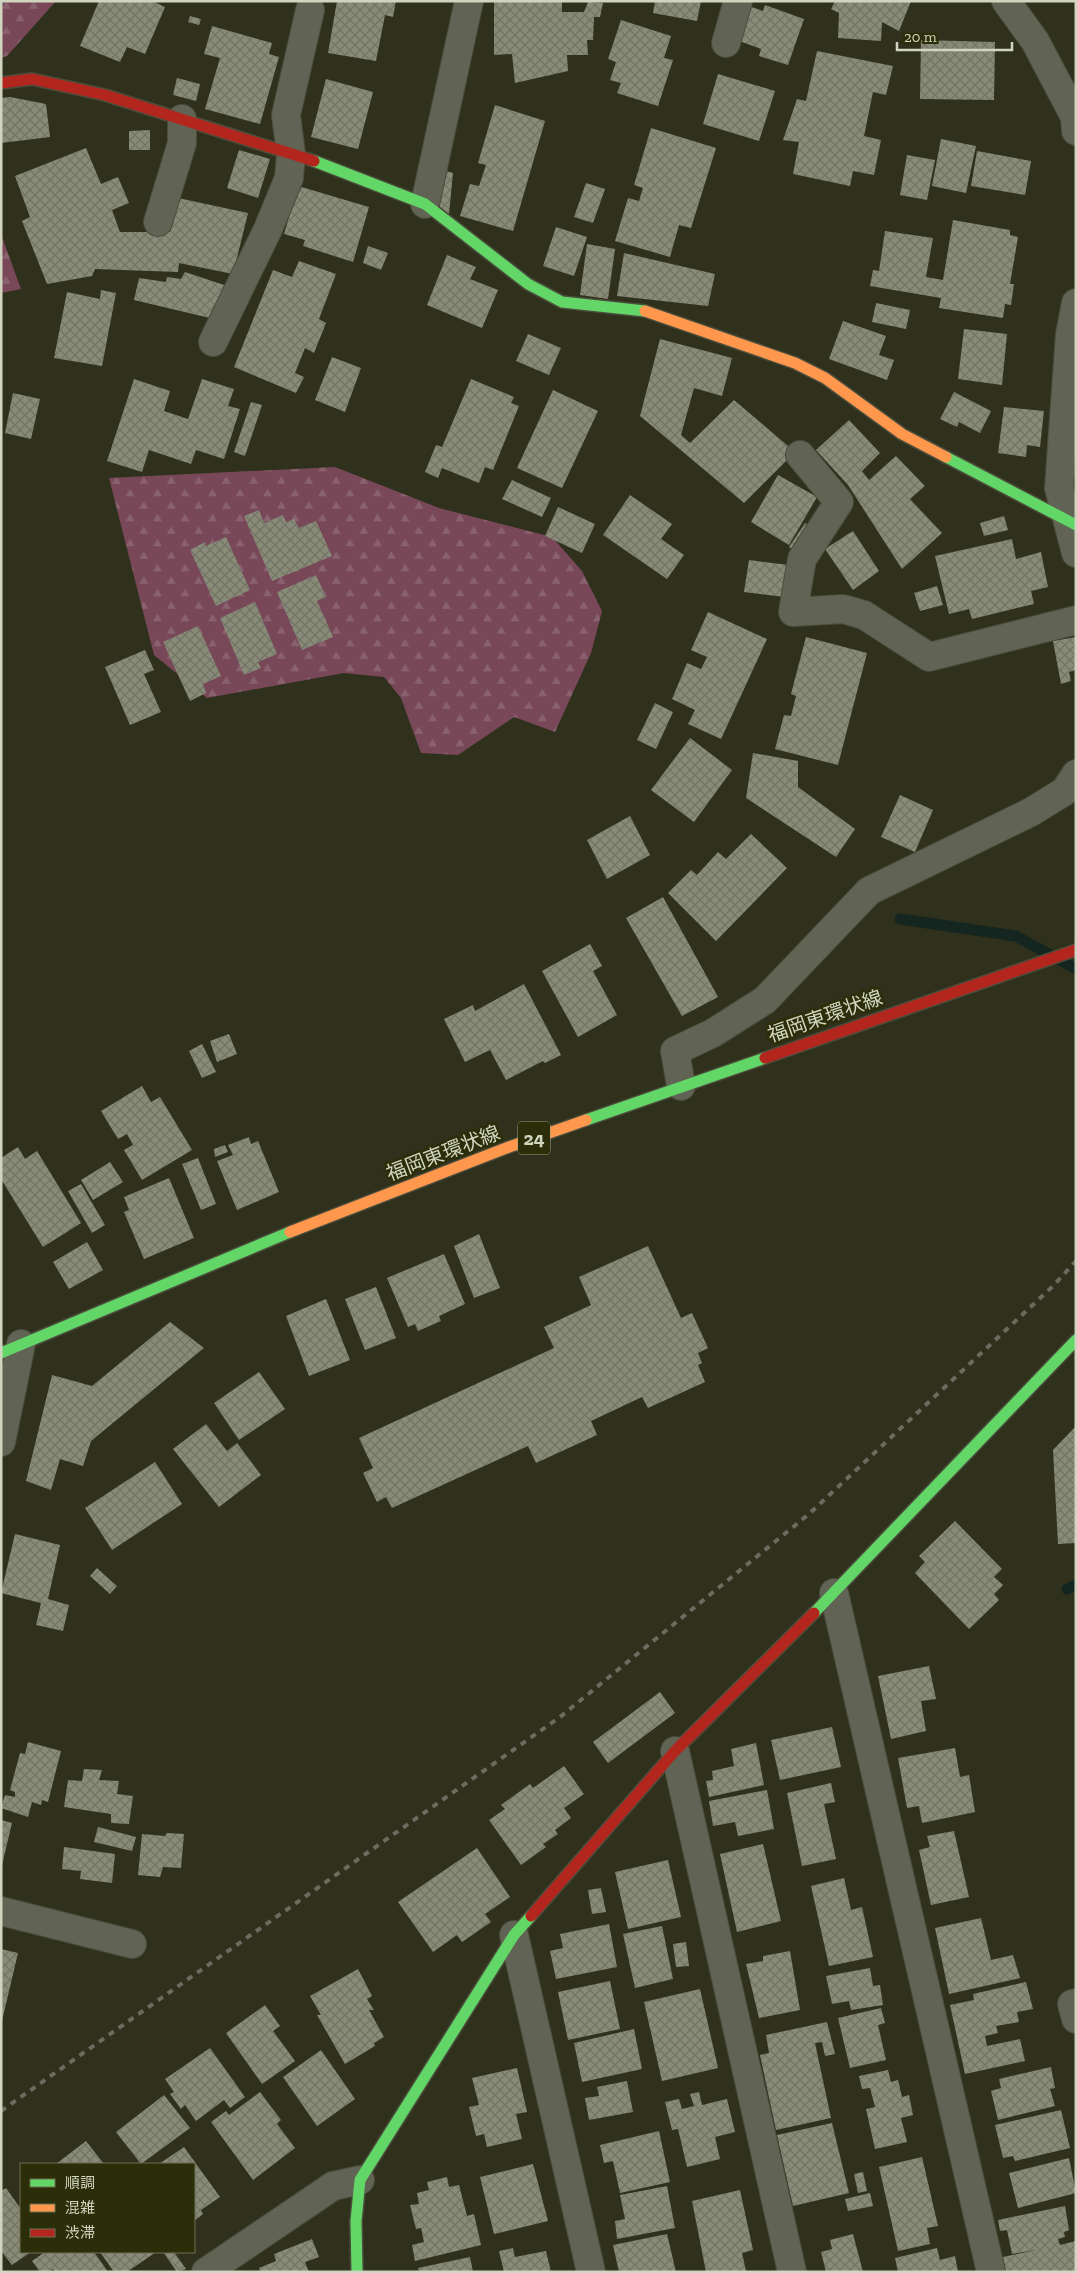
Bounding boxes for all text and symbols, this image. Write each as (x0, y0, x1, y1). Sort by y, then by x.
scale bar (897, 20, 1012, 52)
text: 20 m (904, 28, 937, 46)
street label: 福岡東環状線 (764, 985, 886, 1047)
street label: 福岡東環状線 (383, 1120, 503, 1186)
road number: 24 (518, 1122, 550, 1154)
legend (20, 2163, 195, 2253)
text: 順調 (65, 2174, 95, 2192)
text: 混雑 (65, 2199, 95, 2217)
text: 渋滞 (65, 2224, 95, 2242)

